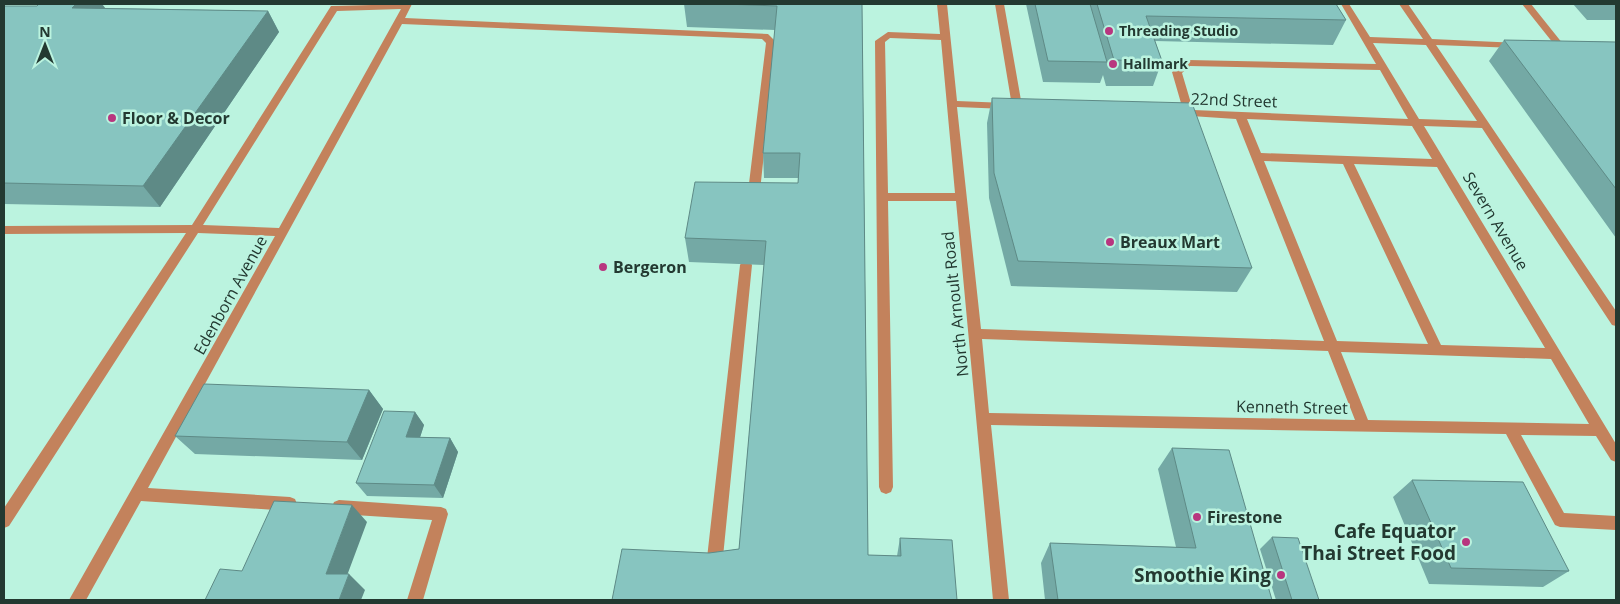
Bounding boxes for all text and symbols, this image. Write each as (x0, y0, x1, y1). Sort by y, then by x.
north arrow (20, 20, 70, 70)
place label: Threading Studio (1119, 21, 1238, 40)
text: N (39, 22, 51, 41)
marker: Threading Studio (1103, 25, 1115, 37)
place label: Hallmark (1123, 54, 1188, 73)
marker: Hallmark (1107, 58, 1119, 70)
street label: 22nd Street (1190, 87, 1278, 113)
place label: Floor & Decor (122, 107, 230, 129)
marker: Floor & Decor (106, 112, 118, 124)
street label: Severn Avenue (1458, 168, 1534, 274)
street label: North Arnoult Road (936, 230, 974, 378)
street label: Edenborn Avenue (188, 231, 272, 359)
place label: Breaux Mart (1120, 231, 1220, 253)
marker: Breaux Mart (1104, 236, 1116, 248)
place label: Bergeron (613, 256, 687, 278)
marker: Bergeron (597, 261, 609, 273)
street label: Kenneth Street (1236, 395, 1348, 419)
place label: Firestone (1207, 506, 1282, 528)
marker: Firestone (1191, 511, 1203, 523)
place label: Cafe Equator Thai Street Food (1301, 518, 1456, 566)
marker: Cafe Equator Thai Street Food (1460, 536, 1472, 548)
place label: Smoothie King (1134, 562, 1271, 588)
marker: Smoothie King (1275, 569, 1287, 581)

